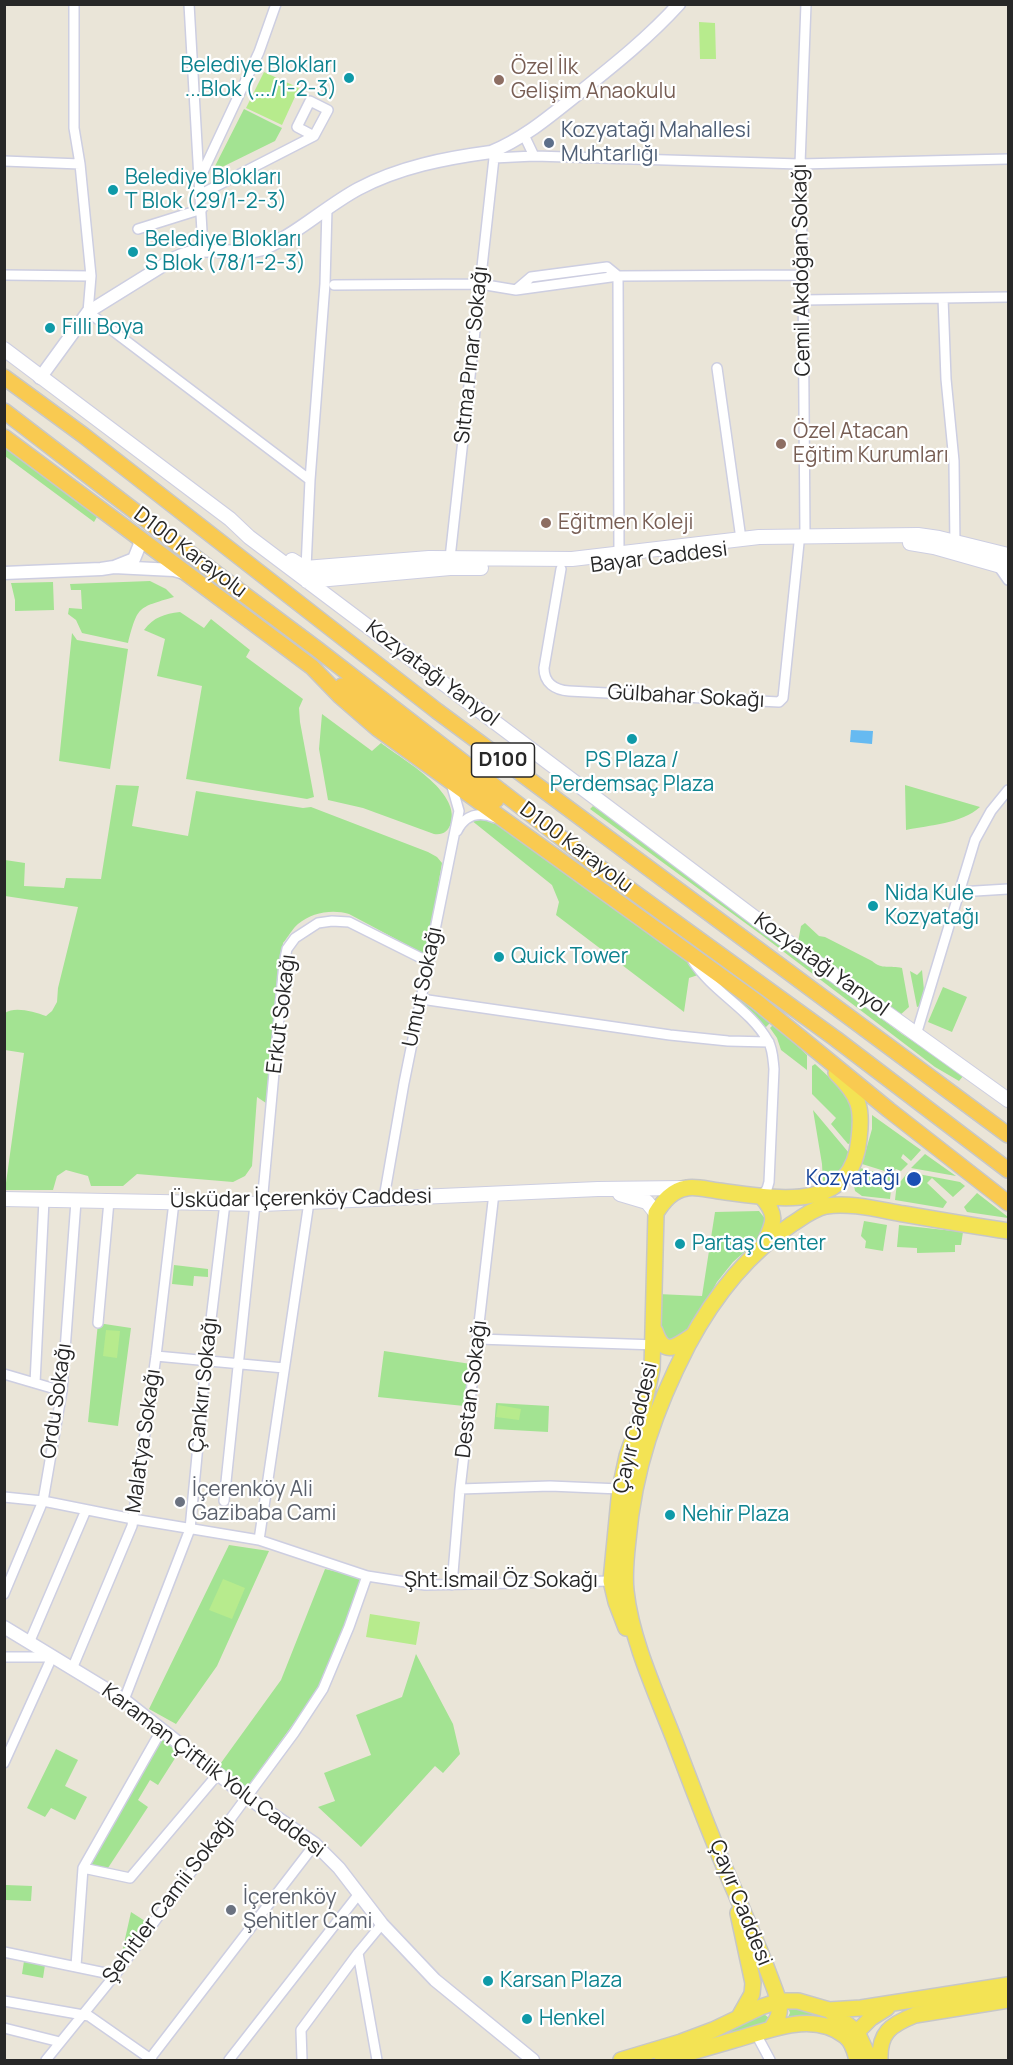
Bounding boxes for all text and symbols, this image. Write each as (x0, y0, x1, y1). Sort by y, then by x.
place label: Belediye Blokları ...Blok (.../1-2-3) (181, 53, 337, 103)
place label: Özel İlk Gelişim Anaokulu (511, 55, 676, 105)
marker: Belediye Blokları ...Blok (.../1-2-3) (342, 71, 356, 85)
marker: Özel İlk Gelişim Anaokulu (492, 73, 506, 87)
place label: Kozyatağı Mahallesi Muhtarlığı (561, 118, 751, 168)
marker: Kozyatağı Mahallesi Muhtarlığı (542, 136, 556, 150)
street label: Cemil Akdoğan Sokağı (788, 163, 816, 377)
place label: Belediye Blokları T Blok (29/1-2-3) (125, 165, 287, 215)
marker: Belediye Blokları T Blok (29/1-2-3) (106, 183, 120, 197)
place label: Belediye Blokları S Blok (78/1-2-3) (145, 227, 306, 277)
marker: Belediye Blokları S Blok (78/1-2-3) (126, 245, 140, 259)
street label: Sıtma Pınar Sokağı (450, 265, 494, 445)
place label: Filli Boya (62, 315, 144, 341)
marker: Filli Boya (43, 321, 57, 335)
place label: Özel Atacan Eğitim Kurumları (793, 419, 949, 469)
marker: Özel Atacan Eğitim Kurumları (774, 437, 788, 451)
street label: D100 Karayolu (129, 502, 251, 604)
place label: Eğitmen Koleji (558, 510, 693, 536)
marker: Eğitmen Koleji (539, 516, 553, 530)
street label: Bayar Caddesi (589, 537, 729, 579)
street label: Kozyatağı Yanyol (361, 616, 503, 732)
street label: Gülbahar Sokağı (607, 680, 765, 714)
marker: PS Plaza / Perdemsaç Plaza (625, 732, 639, 746)
road number: D100 (472, 743, 534, 777)
place label: PS Plaza / Perdemsaç Plaza (550, 748, 714, 798)
street label: D100 Karayolu (515, 797, 637, 899)
place label: Nida Kule Kozyatağı (885, 881, 979, 931)
marker: Nida Kule Kozyatağı (866, 899, 880, 913)
street label: Kozyatağı Yanyol (749, 908, 893, 1022)
street label: Umut Sokağı (398, 925, 448, 1049)
place label: Quick Tower (511, 944, 628, 970)
marker: Quick Tower (492, 950, 506, 964)
street label: Erkut Sokağı (262, 953, 302, 1075)
place label: Kozyatağı (806, 1166, 900, 1192)
marker: Kozyatağı (905, 1170, 923, 1188)
street label: Üsküdar İçerenköy Caddesi (170, 1184, 432, 1214)
place label: Partaş Center (692, 1231, 826, 1257)
marker: Partaş Center (673, 1237, 687, 1251)
street label: Çankırı Sokağı (184, 1316, 224, 1454)
street label: Destan Sokağı (451, 1319, 493, 1459)
street label: Ordu Sokağı (36, 1342, 78, 1460)
street label: Çayır Caddesi (609, 1360, 663, 1496)
street label: Malatya Sokağı (121, 1367, 167, 1515)
place label: İçerenköy Ali Gazibaba Cami (192, 1477, 336, 1527)
marker: İçerenköy Ali Gazibaba Cami (173, 1495, 187, 1509)
place label: Nehir Plaza (682, 1502, 789, 1528)
marker: Nehir Plaza (663, 1508, 677, 1522)
street label: Şht.İsmail Öz Sokağı (404, 1568, 598, 1594)
street label: Karaman Çiftlik Yolu Caddesi (96, 1679, 330, 1863)
street label: Şehitler Camii Sokağı (98, 1811, 240, 1989)
street label: Çayır Caddesi (703, 1836, 777, 1970)
place label: İçerenköy Şehitler Cami (243, 1885, 372, 1935)
marker: İçerenköy Şehitler Cami (224, 1903, 238, 1917)
place label: Karsan Plaza (500, 1968, 622, 1994)
marker: Karsan Plaza (481, 1974, 495, 1988)
place label: Henkel (539, 2006, 605, 2032)
marker: Henkel (520, 2012, 534, 2026)

